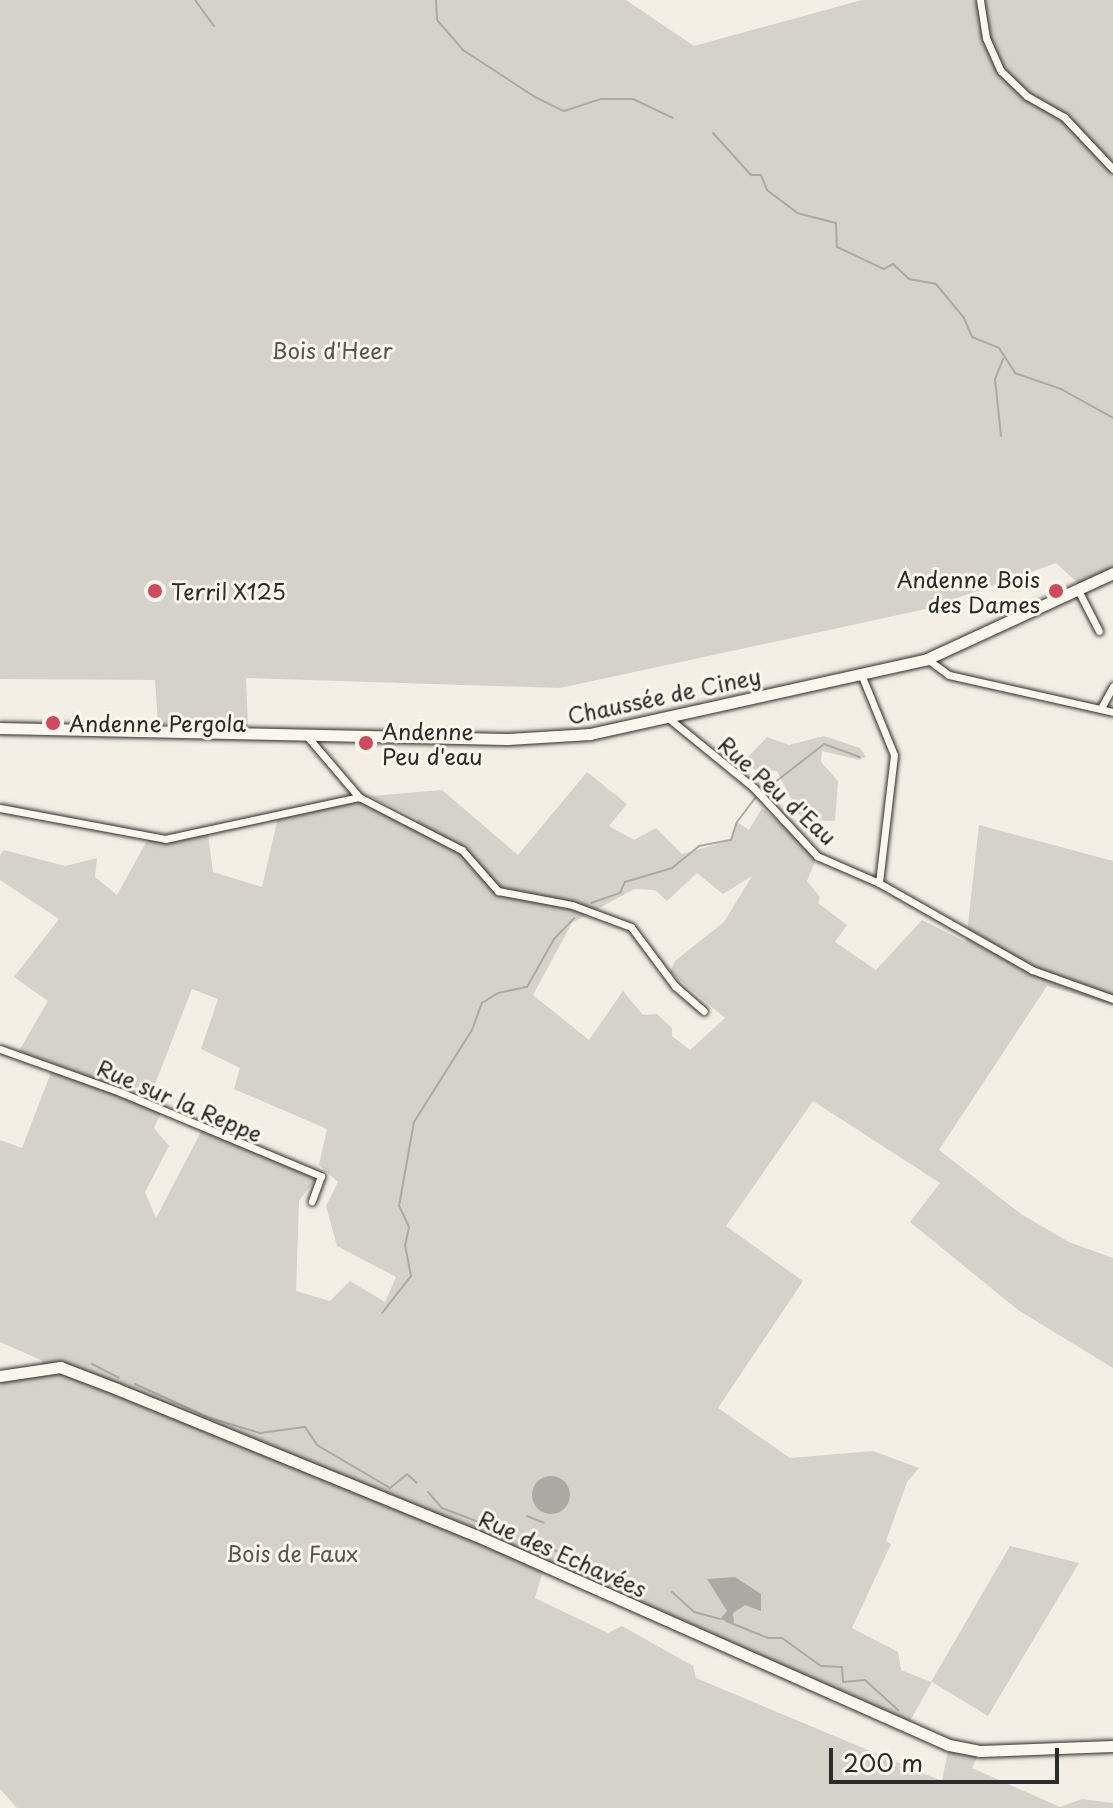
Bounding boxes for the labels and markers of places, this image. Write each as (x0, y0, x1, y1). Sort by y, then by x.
place label: Andenne Bois des Dames (897, 565, 1040, 616)
place label: Terril X125 (171, 578, 288, 604)
marker: Terril X125 (146, 582, 164, 600)
marker: Andenne Bois des Dames (1047, 582, 1065, 600)
place label: Andenne Pergola (69, 710, 244, 736)
marker: Andenne Pergola (44, 714, 62, 732)
place label: Andenne Peu d'eau (382, 717, 481, 768)
marker: Andenne Peu d'eau (357, 734, 375, 752)

